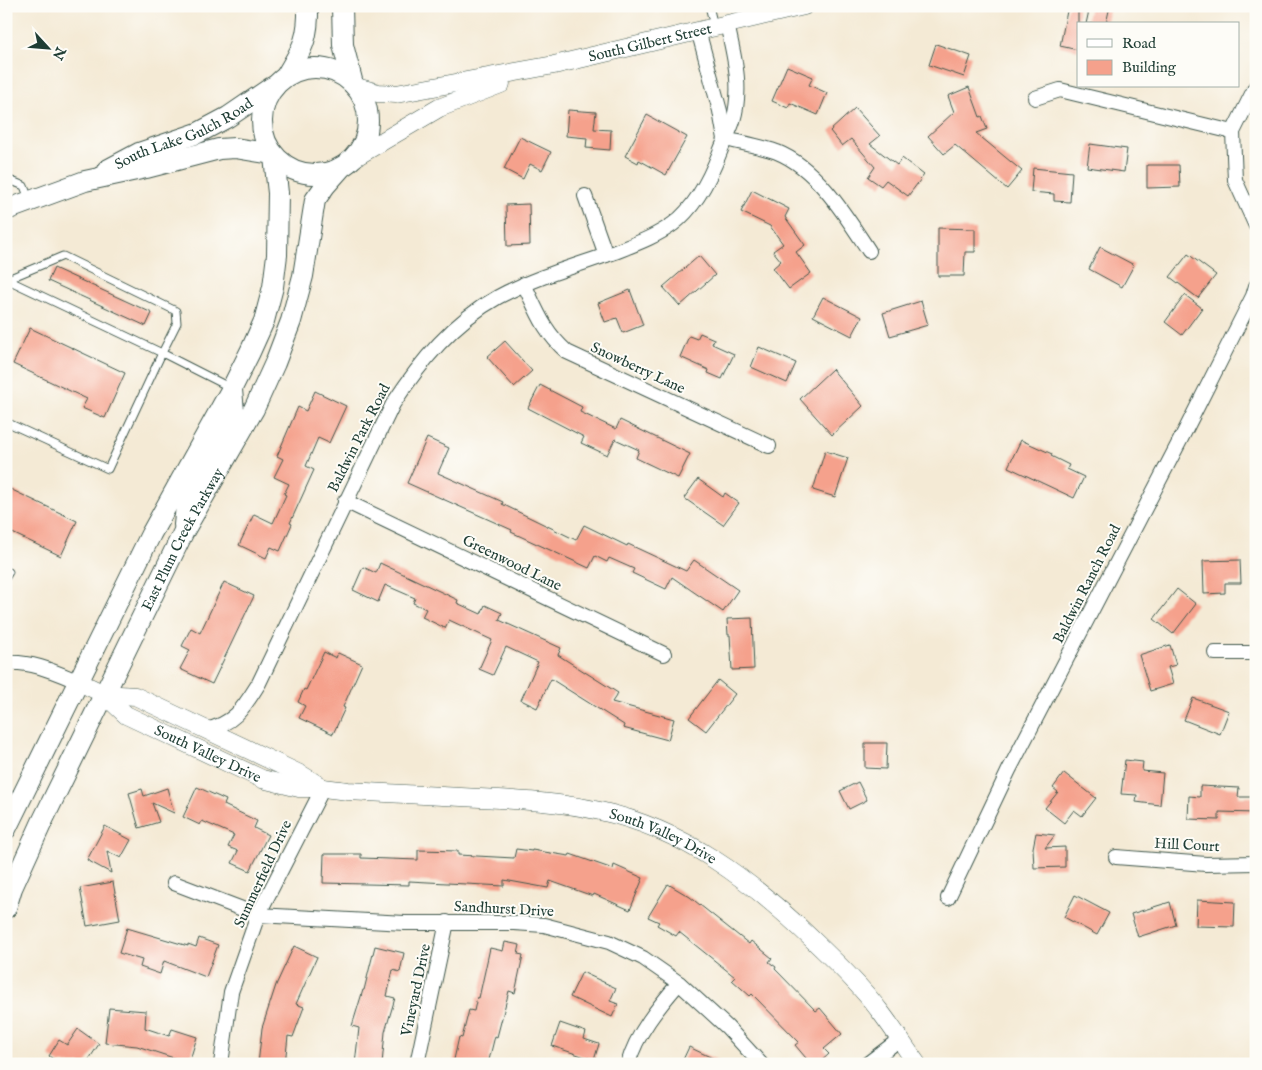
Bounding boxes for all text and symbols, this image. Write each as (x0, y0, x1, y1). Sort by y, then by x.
street label: South Gilbert Street (586, 19, 713, 66)
north arrow (22, 22, 72, 72)
legend (1077, 22, 1240, 88)
text: Road (1122, 34, 1157, 53)
text: N (48, 43, 70, 63)
text: Building (1122, 58, 1177, 77)
street label: South Lake Gulch Road (111, 93, 257, 174)
street label: Snowberry Lane (588, 338, 688, 398)
street label: Baldwin Park Road (323, 380, 395, 495)
street label: East Plum Creek Parkway (137, 464, 228, 614)
street label: Baldwin Ranch Road (1049, 521, 1126, 647)
street label: Greenwood Lane (459, 531, 565, 595)
street label: South Valley Drive (151, 720, 265, 787)
street label: South Valley Drive (607, 804, 720, 868)
street label: Summerfield Drive (230, 817, 296, 931)
street label: Hill Court (1154, 834, 1220, 856)
street label: Sandhurst Drive (454, 897, 555, 921)
street label: Vineyard Drive (397, 942, 435, 1039)

